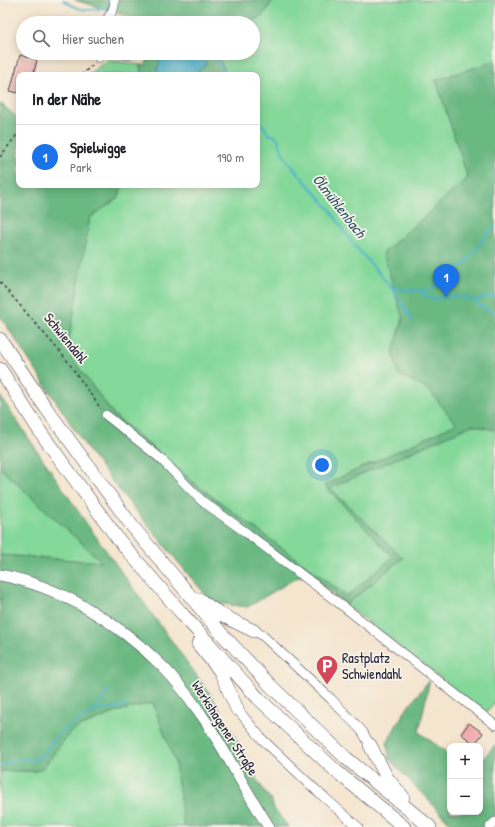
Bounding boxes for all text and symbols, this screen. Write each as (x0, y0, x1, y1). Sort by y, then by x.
search box (16, 16, 260, 60)
icon: search (30, 27, 52, 49)
text: Hier suchen (62, 28, 124, 49)
text: In der Nähe (32, 87, 101, 110)
text: Spielwigge (70, 137, 126, 158)
text: 1 (43, 148, 47, 166)
text: 190 m (217, 148, 244, 166)
text: Park (70, 158, 92, 176)
water label: Ölmühlenbach (308, 169, 372, 243)
pin: 1 (433, 264, 459, 297)
street label: Schwiendahl (40, 308, 93, 367)
your location (312, 455, 332, 475)
place label: Rastplatz Schwiendahl (342, 648, 402, 683)
parking icon: Rastplatz Schwiendahl (314, 653, 340, 686)
street label: Werkshagener Straße (187, 677, 263, 780)
map controls (447, 743, 483, 815)
button: + (447, 743, 483, 779)
button: − (447, 779, 483, 815)

